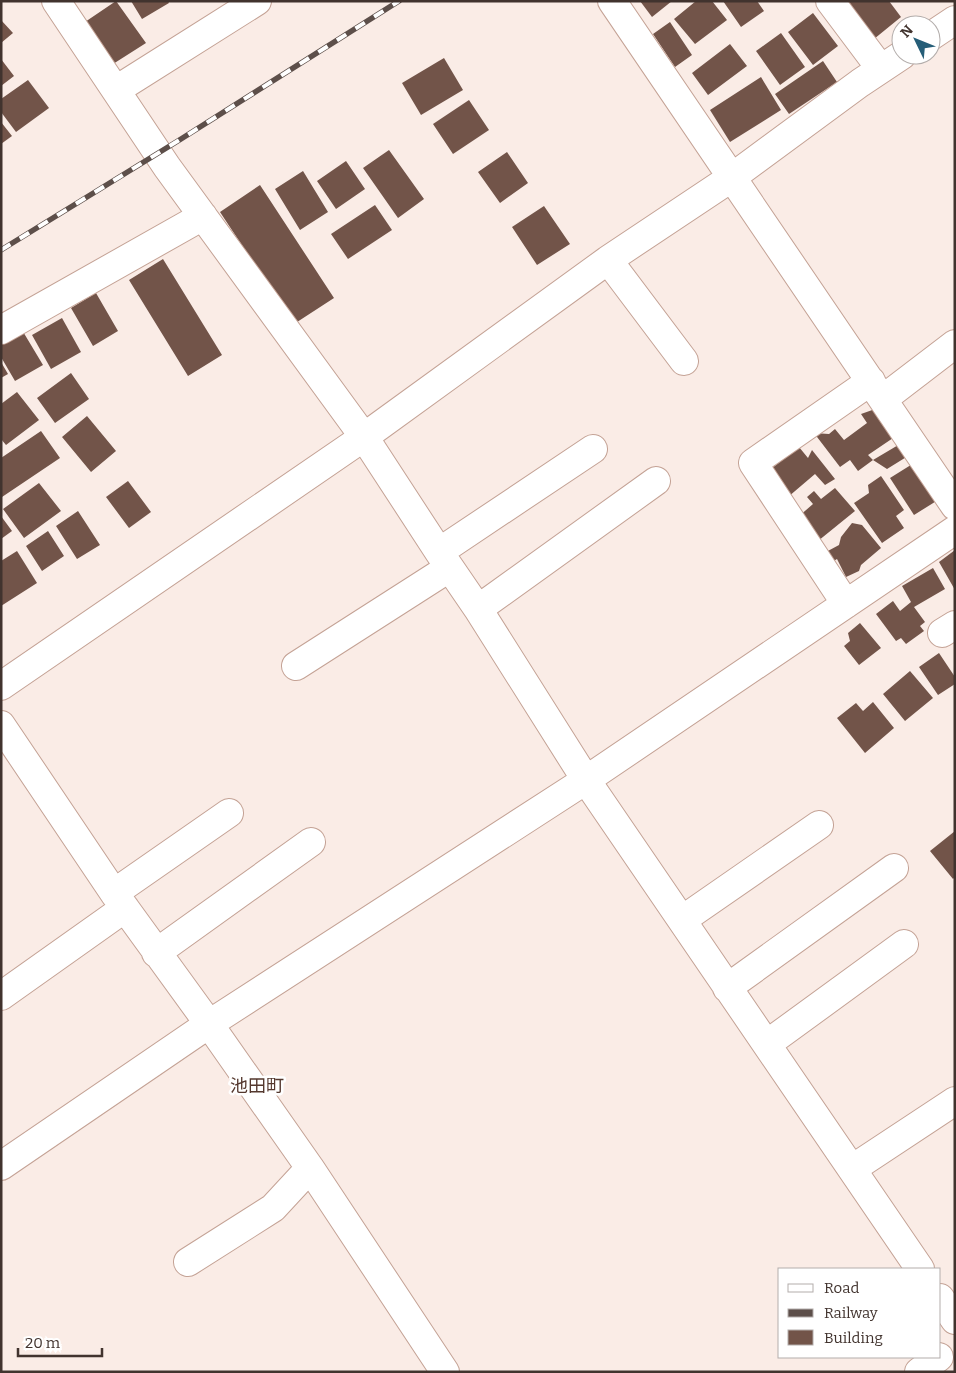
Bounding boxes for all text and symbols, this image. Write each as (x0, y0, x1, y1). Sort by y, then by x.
north arrow (891, 15, 941, 65)
text: N (897, 22, 917, 41)
district label: 池田町 (230, 1075, 284, 1097)
legend (778, 1268, 941, 1358)
text: Road (824, 1279, 859, 1297)
text: Railway (824, 1304, 878, 1322)
scale bar (18, 1326, 101, 1358)
text: Building (824, 1329, 883, 1347)
text: 20 m (25, 1334, 61, 1352)

